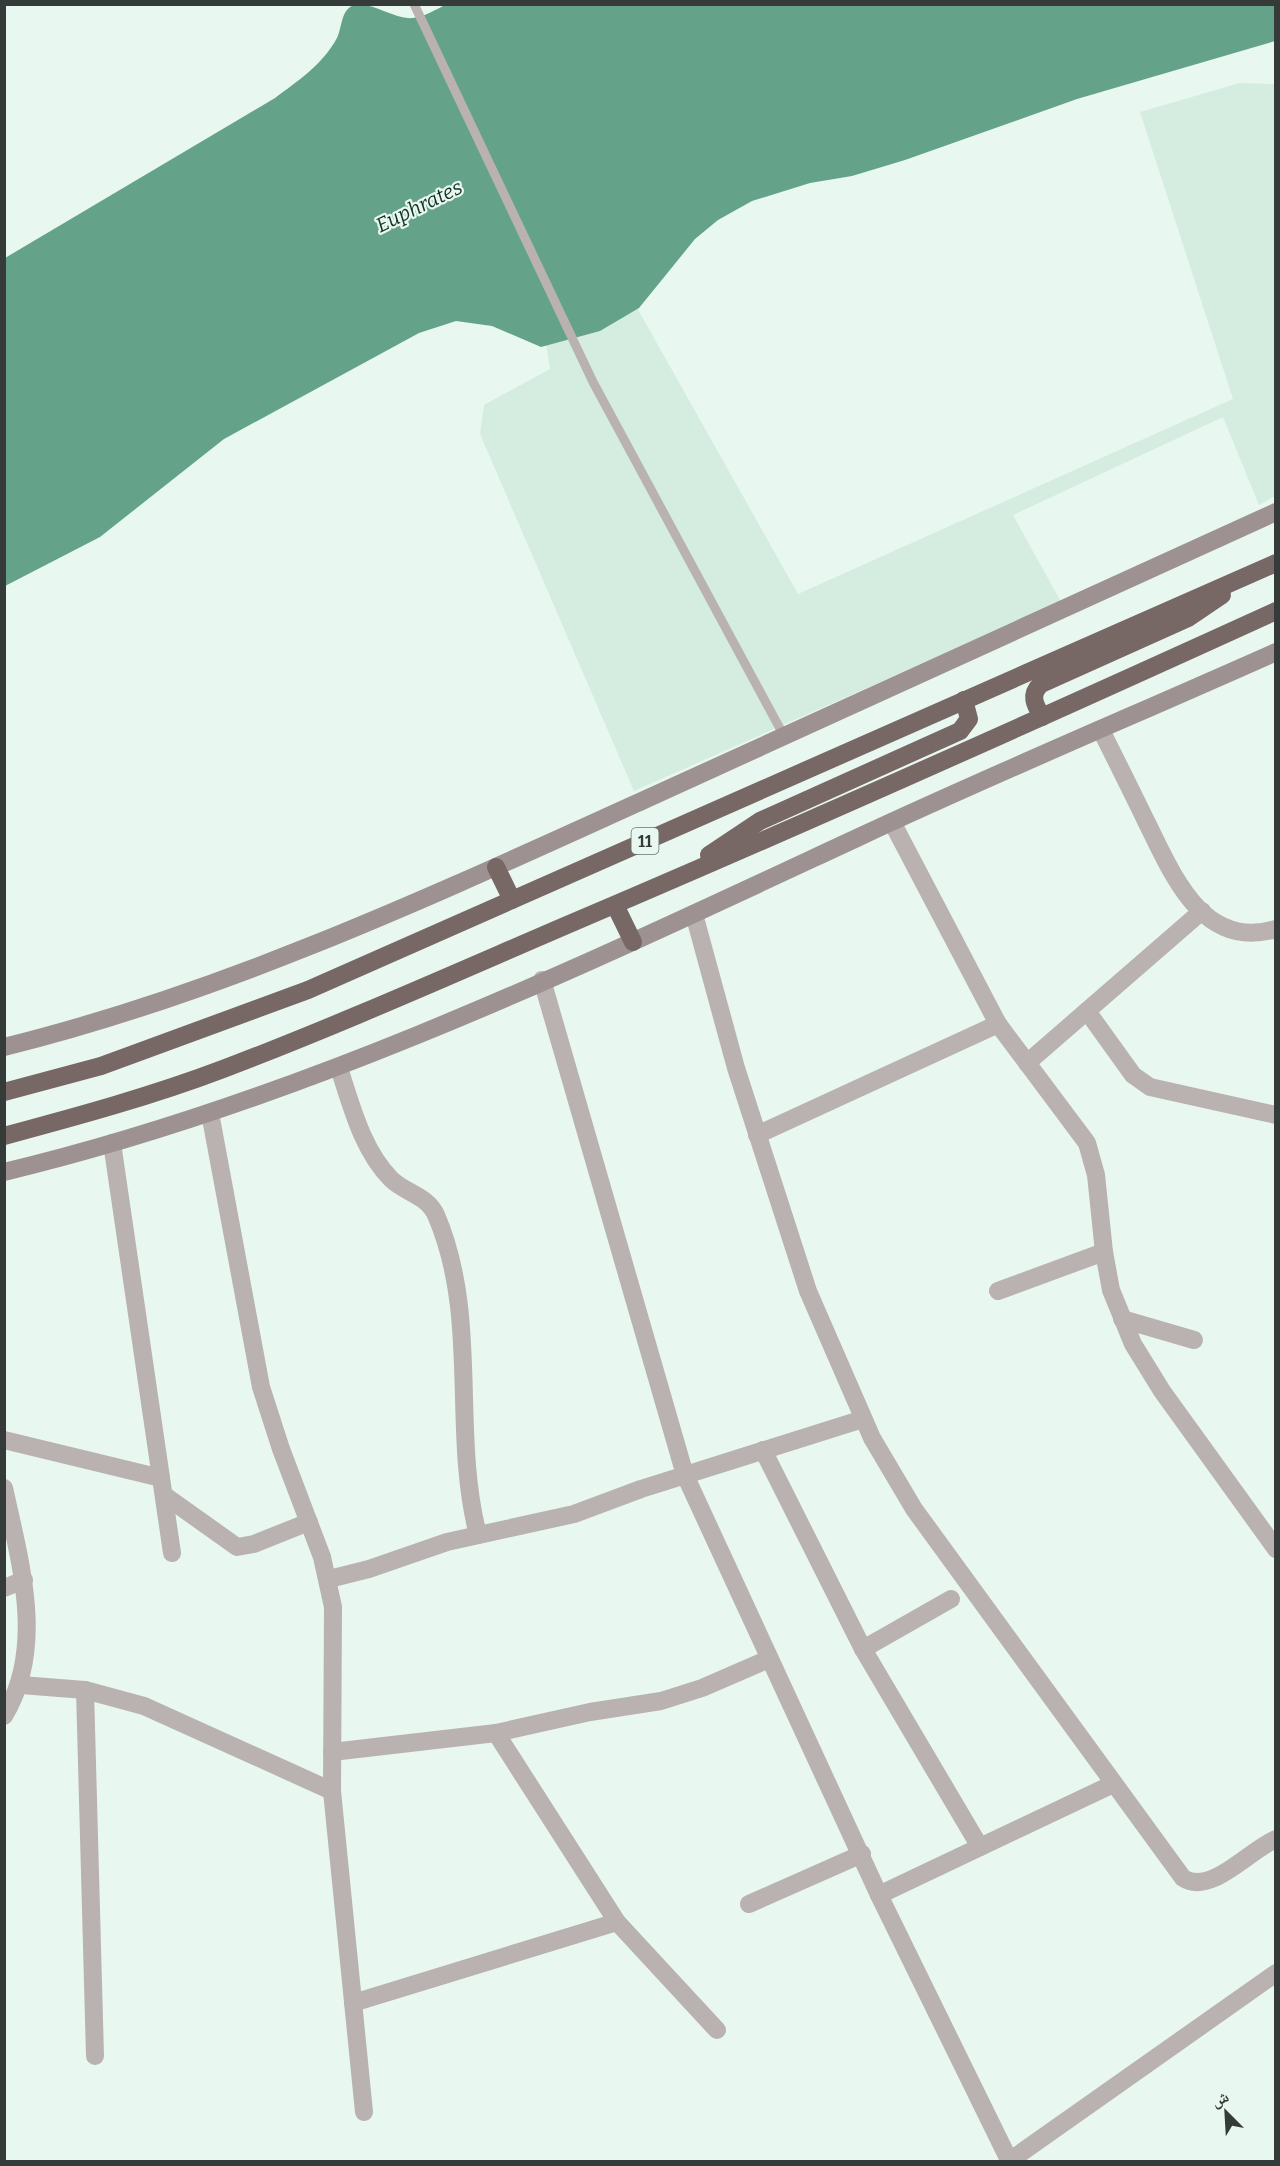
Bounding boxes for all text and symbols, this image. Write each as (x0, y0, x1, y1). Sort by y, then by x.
water label: Euphrates (372, 175, 466, 237)
road number: 11 (632, 828, 658, 854)
north arrow (1196, 2082, 1256, 2142)
text: ش (1208, 2087, 1232, 2111)

